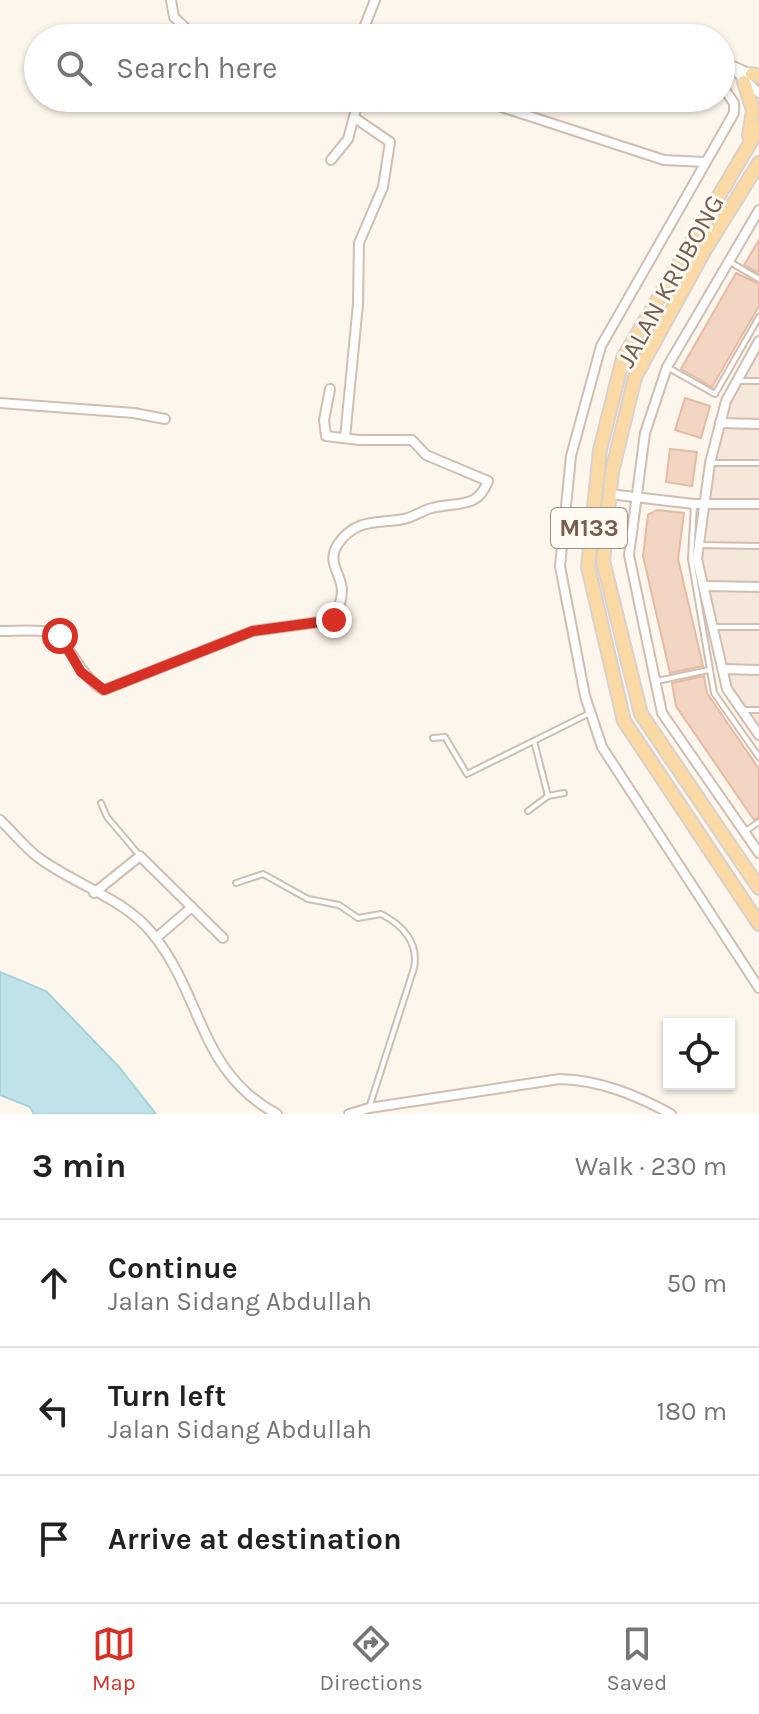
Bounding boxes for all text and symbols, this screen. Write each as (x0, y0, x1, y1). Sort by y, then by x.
search box (24, 24, 735, 112)
icon: search (52, 46, 96, 90)
text: Search here (116, 50, 277, 86)
street label: JALAN KRUBONG (610, 189, 731, 373)
road number: M133 (551, 508, 627, 548)
route end (316, 602, 352, 638)
route start (42, 618, 78, 654)
map controls (663, 1018, 735, 1090)
button: locate (663, 1018, 735, 1090)
text: 3 min (32, 1146, 126, 1186)
text: Walk · 230 m (575, 1151, 727, 1182)
text: Continue (108, 1250, 238, 1286)
icon: ahead (32, 1261, 76, 1305)
text: 50 m (666, 1268, 727, 1299)
text: Jalan Sidang Abdullah (108, 1286, 372, 1317)
text: Turn left (108, 1378, 226, 1414)
icon: left (32, 1389, 76, 1433)
text: 180 m (657, 1396, 727, 1427)
text: Jalan Sidang Abdullah (108, 1414, 372, 1445)
icon: arrive (32, 1517, 76, 1561)
text: Arrive at destination (108, 1521, 402, 1557)
tab: Map (92, 1622, 136, 1696)
tab: Directions (319, 1622, 423, 1696)
tab: Saved (606, 1622, 667, 1696)

